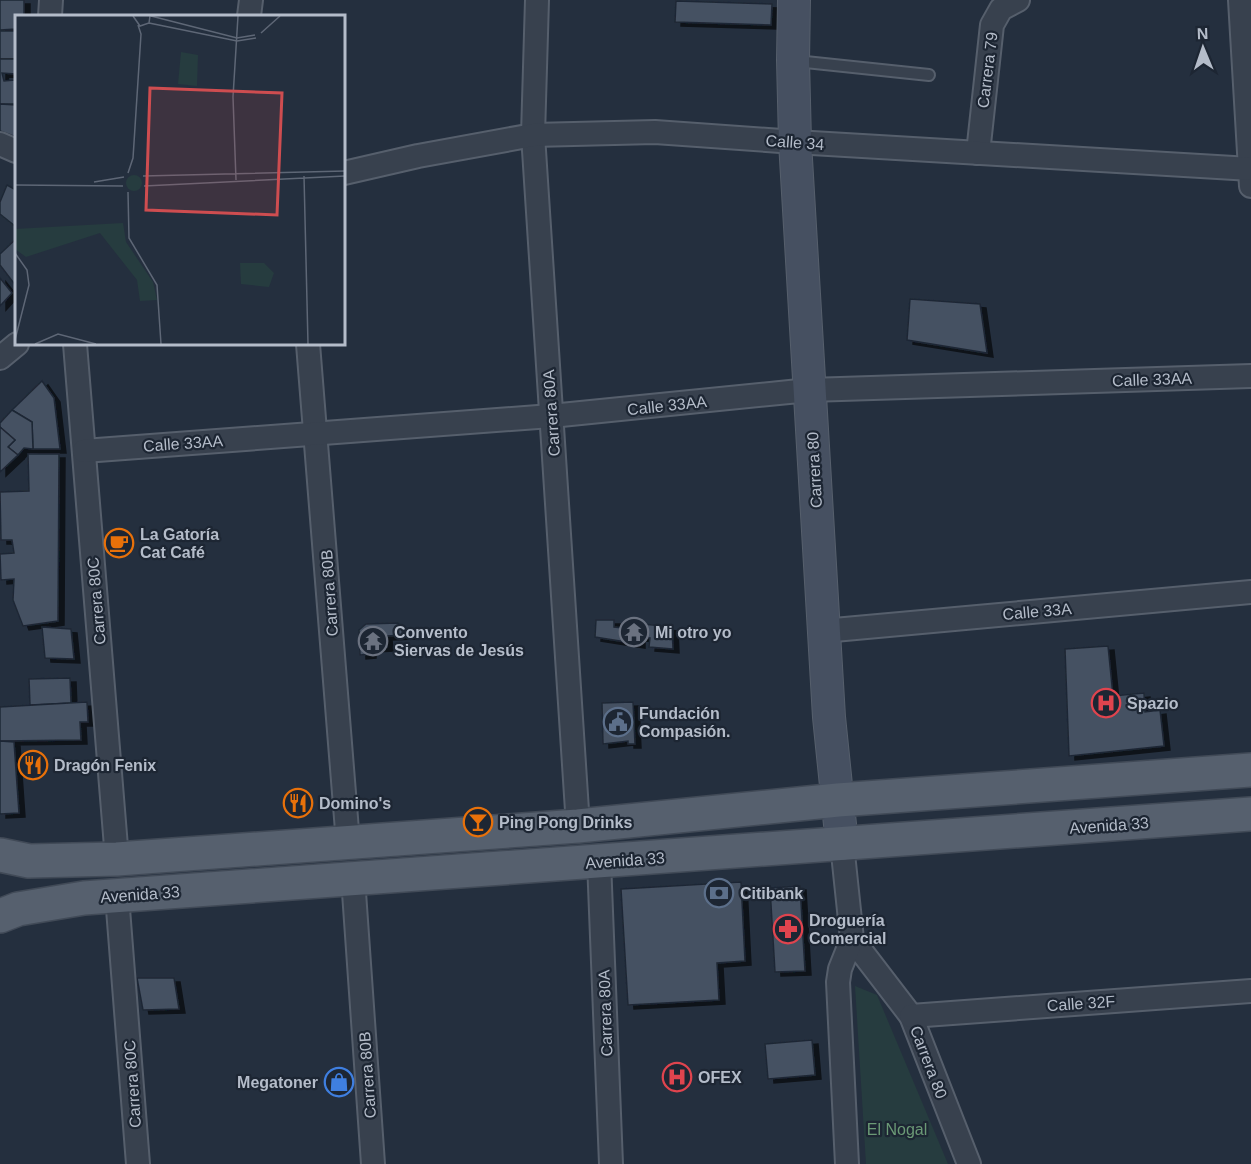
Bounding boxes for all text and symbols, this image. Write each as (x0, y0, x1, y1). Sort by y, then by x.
inset map (15, 15, 345, 345)
north arrow (1173, 18, 1233, 78)
text: N (1196, 25, 1209, 42)
street label: Carrera 79 (974, 31, 1001, 109)
street label: Calle 34 (765, 132, 825, 153)
street label: Carrera 80A (540, 369, 563, 457)
street label: Calle 33AA (1112, 370, 1193, 389)
street label: Calle 33AA (626, 393, 708, 418)
street label: Carrera 80 (804, 431, 825, 509)
street label: Calle 33AA (143, 432, 224, 455)
place label: La Gatoría Cat Café (140, 526, 219, 561)
cafe icon: La Gatoría Cat Café (103, 527, 135, 559)
street label: Carrera 80B (318, 549, 341, 637)
street label: Carrera 80C (84, 556, 109, 646)
street label: Calle 33A (1002, 600, 1073, 623)
temple icon: Mi otro yo (618, 616, 650, 648)
place label: Convento Siervas de Jesús (394, 624, 524, 659)
place label: Mi otro yo (655, 624, 732, 641)
temple icon: Convento Siervas de Jesús (357, 625, 389, 657)
hospital icon: Spazio (1090, 687, 1122, 719)
place label: Spazio (1127, 695, 1179, 712)
place label: Fundación Compasión. (639, 705, 731, 740)
public building icon: Fundación Compasión. (602, 706, 634, 738)
restaurant icon: Dragón Fenix (17, 749, 49, 781)
place label: Dragón Fenix (54, 757, 156, 774)
restaurant icon: Domino's (282, 787, 314, 819)
place label: Domino's (319, 795, 391, 812)
bar icon: Ping Pong Drinks (462, 806, 494, 838)
place label: Ping Pong Drinks (499, 814, 632, 831)
street label: Avenida 33 (1069, 814, 1150, 837)
street label: Avenida 33 (585, 849, 666, 872)
bank icon: Citibank (703, 877, 735, 909)
street label: Avenida 33 (100, 883, 181, 906)
place label: Citibank (740, 885, 803, 902)
place label: Droguería Comercial (809, 912, 886, 947)
pharmacy icon: Droguería Comercial (772, 913, 804, 945)
street label: Carrera 80A (595, 969, 616, 1057)
street label: Calle 32F (1046, 993, 1116, 1014)
street label: Carrera 80 (907, 1023, 950, 1101)
street label: Carrera 80B (356, 1031, 379, 1119)
street label: Carrera 80C (121, 1039, 144, 1128)
hospital icon: OFEX (661, 1061, 693, 1093)
shop icon: Megatoner (323, 1066, 355, 1098)
place label: OFEX (698, 1069, 742, 1086)
place label: Megatoner (237, 1074, 318, 1091)
park label: El Nogal (867, 1121, 927, 1138)

